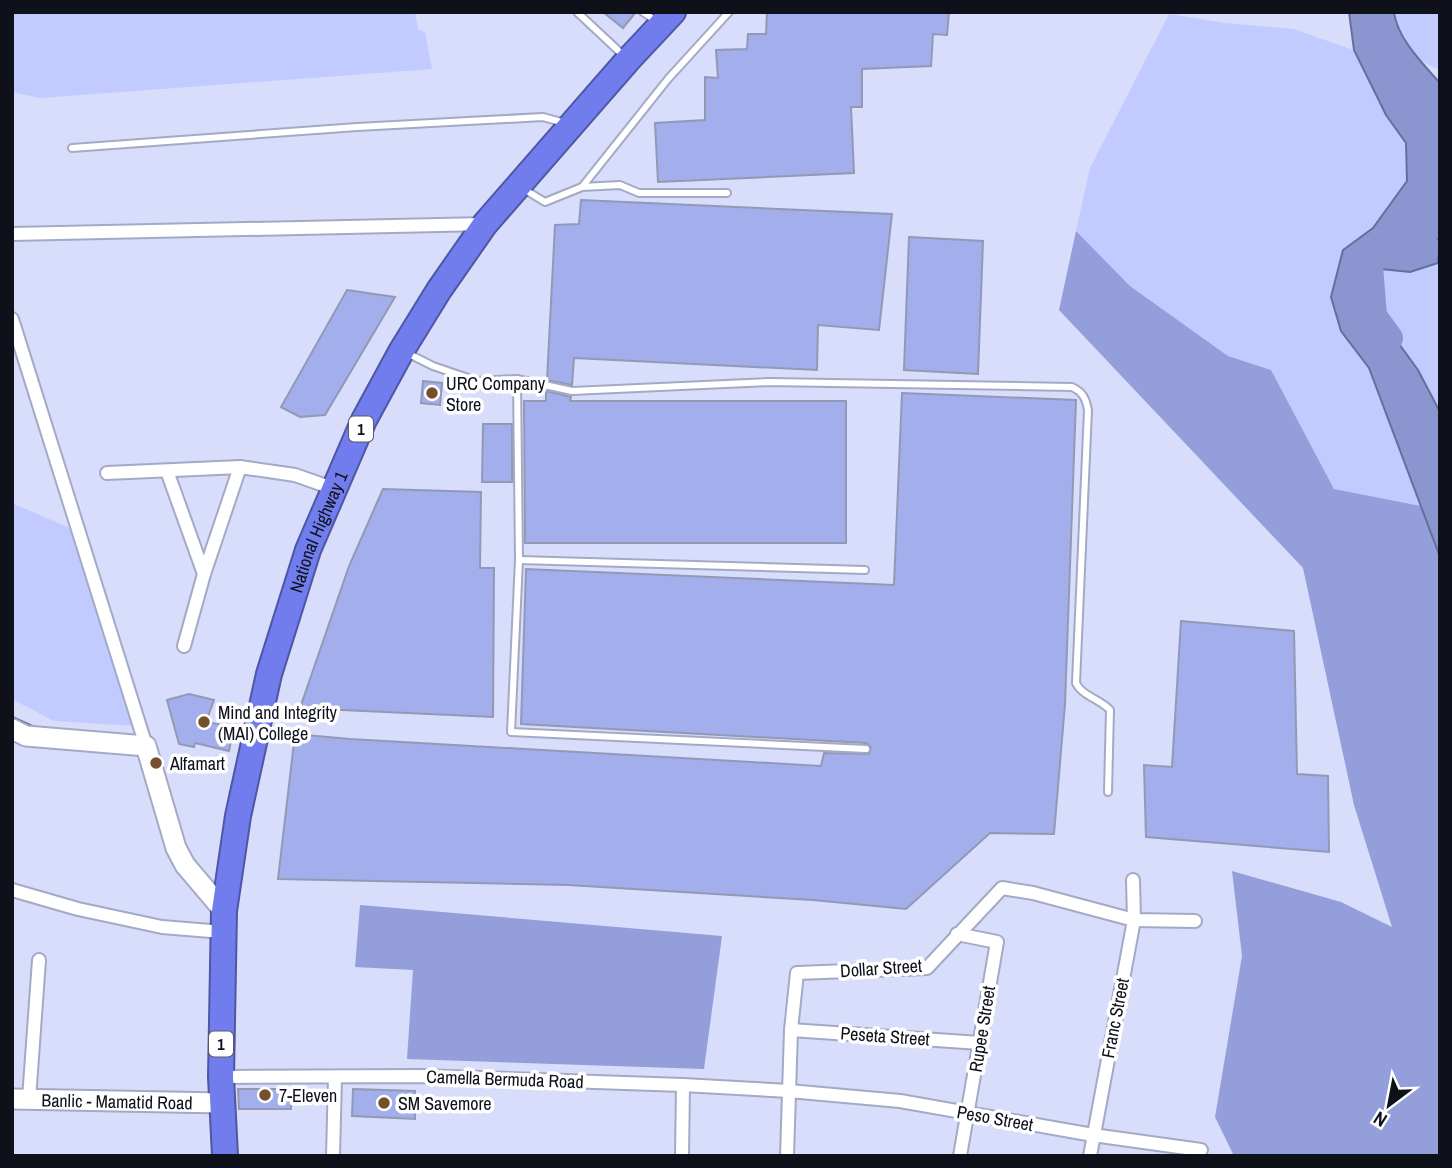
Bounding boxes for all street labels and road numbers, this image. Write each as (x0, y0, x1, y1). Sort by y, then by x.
road number: 1 (349, 416, 373, 442)
street label: National Highway 1 (283, 466, 353, 596)
street label: Dollar Street (839, 953, 923, 983)
street label: Franc Street (1095, 976, 1135, 1060)
street label: Rupee Street (963, 984, 1001, 1074)
street label: Peseta Street (840, 1020, 930, 1052)
road number: 1 (209, 1032, 233, 1056)
street label: Camella Bermuda Road (426, 1064, 584, 1094)
street label: Banlic - Mamatid Road (41, 1087, 193, 1115)
street label: Peso Street (955, 1099, 1035, 1137)

